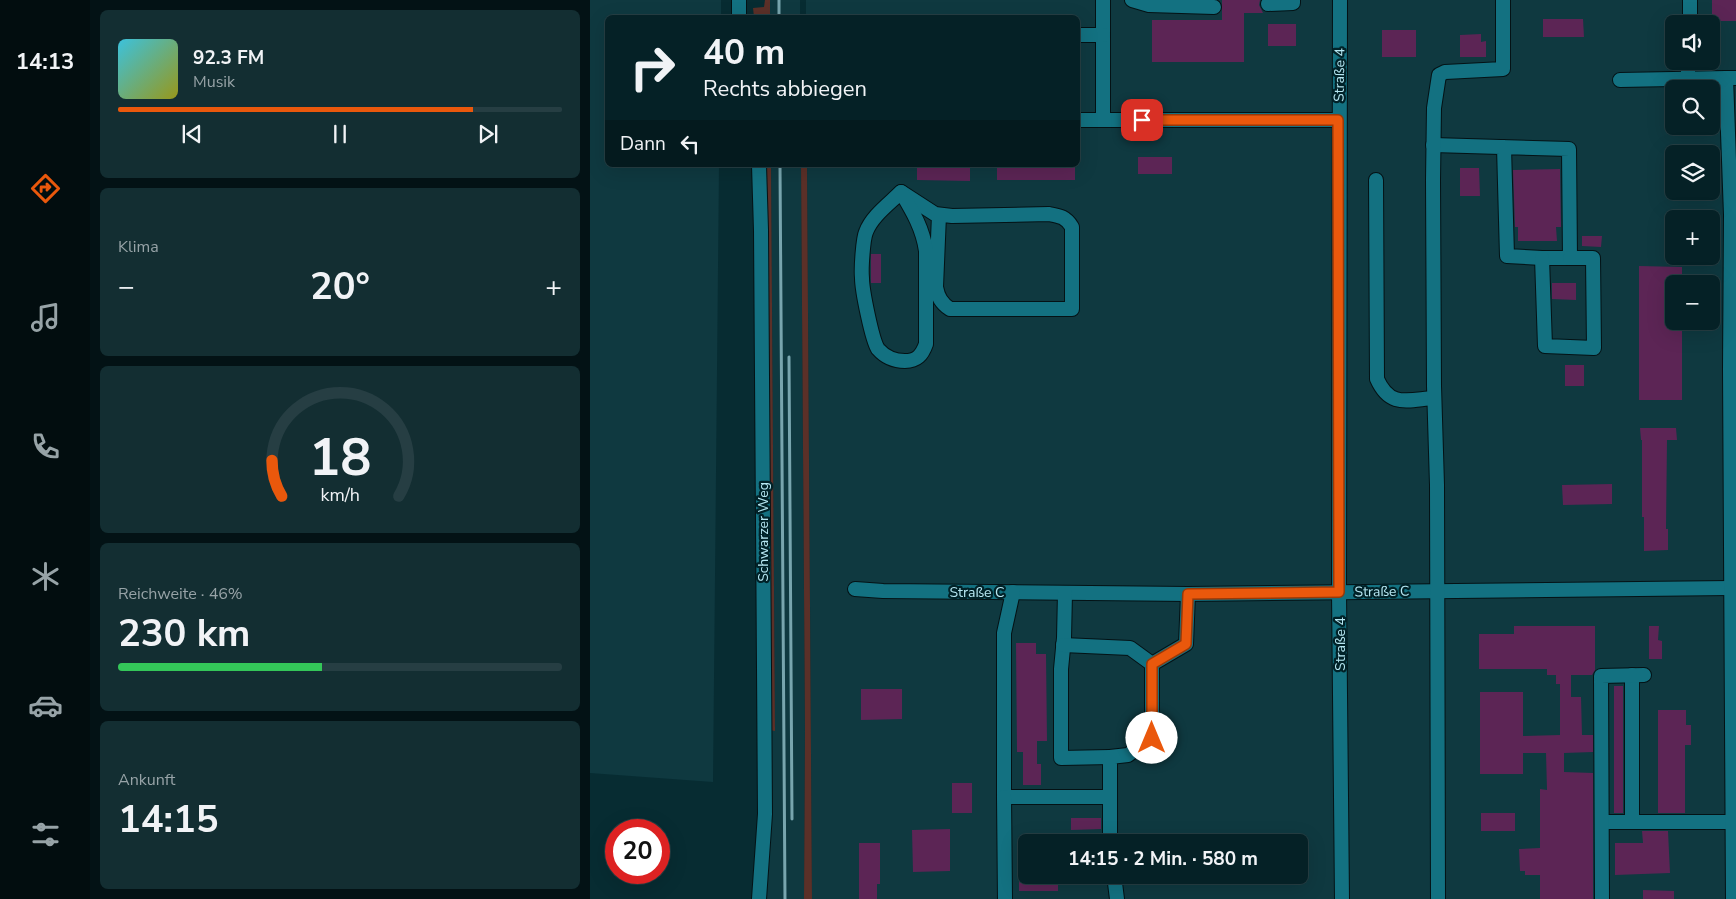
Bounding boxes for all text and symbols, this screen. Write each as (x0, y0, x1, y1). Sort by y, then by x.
map controls (1665, 15, 1720, 330)
button: sound (1665, 15, 1720, 70)
text: 40 m (703, 29, 785, 76)
icon: right (620, 35, 685, 100)
text: 92.3 FM (193, 45, 264, 71)
text: 14:13 (16, 47, 74, 77)
street label: Straße 4 (1330, 48, 1349, 102)
text: Musik (193, 71, 235, 93)
text: Rechts abbiegen (703, 74, 867, 104)
button: search (1665, 80, 1720, 135)
pin (1121, 99, 1163, 141)
icon: arrive (1128, 106, 1156, 134)
icon: previous (178, 120, 206, 148)
icon: pause (326, 120, 354, 148)
icon: next (474, 120, 502, 148)
icon: left (676, 130, 704, 158)
text: Dann (620, 131, 666, 157)
button: layers (1665, 145, 1720, 200)
icon: directions (28, 171, 63, 206)
button: + (1665, 210, 1720, 265)
text: Klima (118, 236, 159, 258)
text: 20° (310, 261, 370, 312)
text: − (118, 268, 135, 306)
text: + (545, 268, 562, 306)
button: − (1665, 275, 1720, 330)
icon: music (28, 300, 63, 335)
text: 18 (309, 422, 371, 493)
icon: phone (28, 429, 63, 464)
street label: Schwarzer Weg (754, 482, 773, 582)
text: km/h (320, 483, 360, 507)
icon: climate (28, 559, 63, 594)
street label: Straße C (1354, 582, 1410, 601)
text: Reichweite · 46% (118, 583, 243, 605)
street label: Straße C (950, 583, 1004, 602)
text: 230 km (118, 608, 250, 659)
street label: Straße 4 (1331, 617, 1350, 671)
icon: car (28, 688, 63, 723)
position arrow (1125, 711, 1177, 763)
text: Ankunft (118, 769, 175, 791)
text: 14:15 (118, 794, 219, 845)
icon: filters (28, 817, 63, 852)
speed limit sign: 20 (605, 819, 670, 884)
text: 14:15 · 2 Min. · 580 m (1068, 846, 1258, 872)

